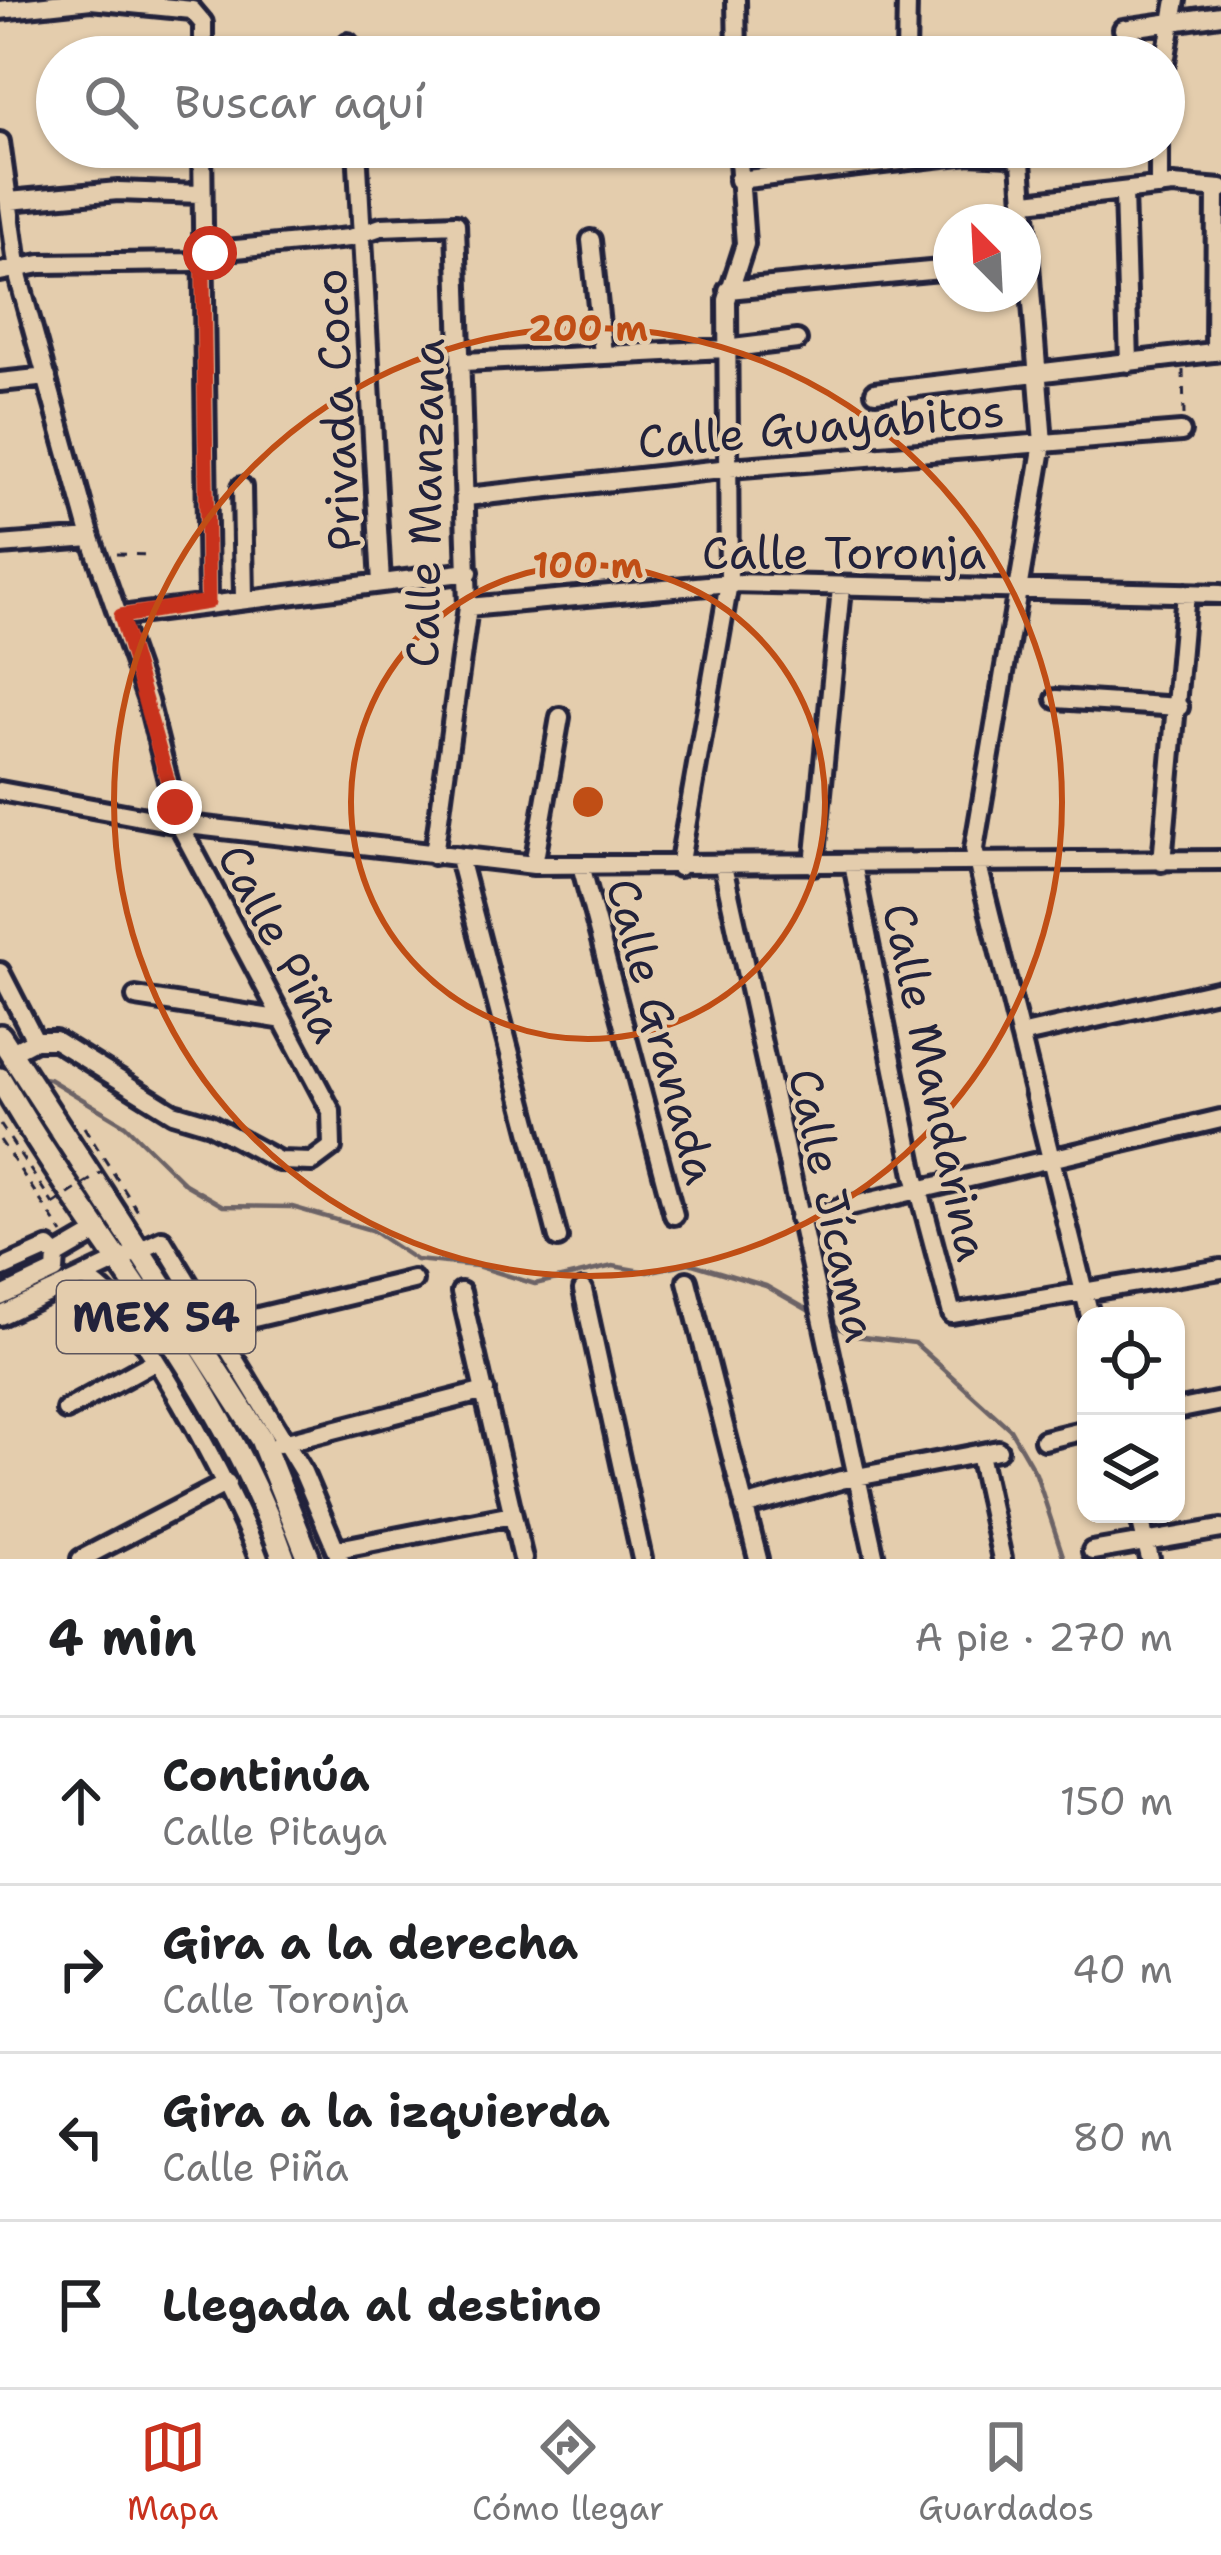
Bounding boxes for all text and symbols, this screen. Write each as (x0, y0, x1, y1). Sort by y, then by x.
search box (36, 36, 1185, 168)
icon: search (78, 69, 144, 135)
text: Buscar aquí (174, 72, 426, 132)
north arrow (933, 204, 1041, 312)
route start (183, 226, 237, 280)
street label: Privada Coco (300, 267, 374, 553)
text: 200 m (528, 304, 648, 353)
street label: Calle Manzana (392, 338, 458, 668)
street label: Calle Guayabitos (635, 380, 1007, 472)
street label: Calle Toronja (702, 523, 986, 583)
text: 100 m (533, 541, 644, 590)
route end (148, 780, 202, 834)
centre of rings (567, 781, 609, 823)
street label: Calle Piña (204, 834, 358, 1052)
street label: Calle Granada (592, 872, 732, 1190)
street label: Calle Mandarina (869, 898, 1003, 1266)
street label: Calle Jícama (775, 1063, 891, 1347)
road number: MEX 54 (57, 1281, 255, 1353)
map controls (1077, 1307, 1185, 1523)
button: locate (1077, 1307, 1185, 1415)
button: layers (1077, 1415, 1185, 1523)
text: 4 min (48, 1603, 197, 1671)
text: A pie · 270 m (915, 1611, 1173, 1663)
text: Continúa (162, 1745, 370, 1805)
icon: ahead (48, 1768, 114, 1834)
text: 150 m (1060, 1775, 1173, 1827)
text: Calle Pitaya (162, 1805, 387, 1857)
text: Gira a la derecha (162, 1913, 578, 1973)
icon: right (48, 1936, 114, 2002)
text: 40 m (1072, 1943, 1173, 1995)
text: Calle Toronja (162, 1973, 409, 2025)
text: Gira a la izquierda (162, 2081, 610, 2141)
icon: left (48, 2104, 114, 2170)
text: 80 m (1072, 2111, 1173, 2163)
text: Calle Piña (162, 2141, 349, 2193)
icon: arrive (48, 2272, 114, 2338)
text: Llegada al destino (162, 2275, 602, 2335)
tab: Mapa (127, 2414, 218, 2531)
tab: Cómo llegar (472, 2414, 664, 2531)
tab: Guardados (918, 2414, 1094, 2531)

